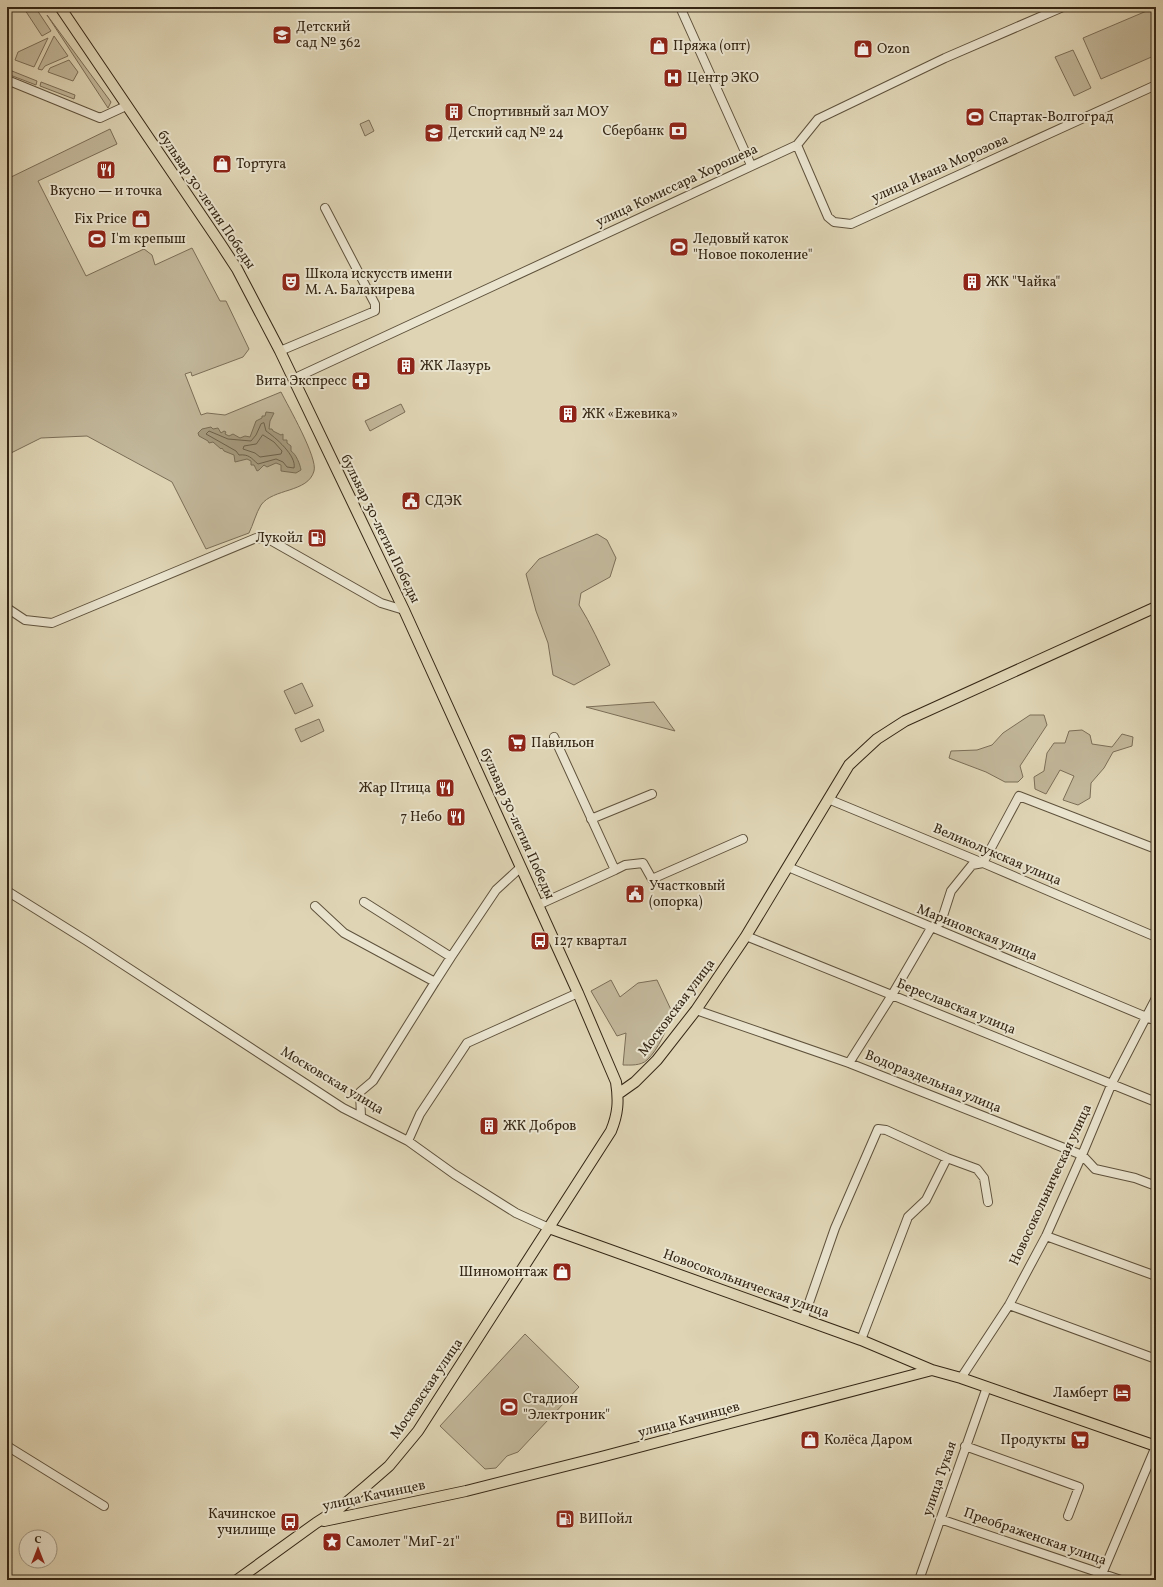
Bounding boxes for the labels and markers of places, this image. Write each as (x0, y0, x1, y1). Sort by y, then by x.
place label: Детский сад № 362 (296, 18, 361, 53)
school or university icon: Детский сад № 362 (271, 24, 293, 46)
shop icon: Пряжа (опт) (648, 35, 670, 57)
place label: Пряжа (опт) (673, 37, 750, 56)
shop icon: Ozon (852, 38, 874, 60)
place label: Ozon (877, 40, 910, 59)
hospital icon: Центр ЭКО (662, 67, 684, 89)
place label: Центр ЭКО (687, 69, 759, 88)
building icon: Спортивный зал МОУ (443, 101, 465, 123)
place label: Спортивный зал МОУ (468, 103, 609, 122)
sports icon: Спартак-Волгоград (964, 106, 986, 128)
place label: Спартак-Волгоград (989, 108, 1113, 127)
bank icon: Сбербанк (667, 120, 689, 142)
school or university icon: Детский сад № 24 (423, 122, 445, 144)
place label: Сбербанк (602, 122, 665, 141)
place label: Детский сад № 24 (448, 124, 564, 143)
shop icon: Тортуга (211, 153, 233, 175)
place label: Тортуга (236, 155, 286, 174)
restaurant icon: Вкусно — и точка (95, 159, 117, 181)
place label: Вкусно — и точка (50, 182, 162, 201)
shop icon: Fix Price (130, 208, 152, 230)
place label: Fix Price (74, 210, 127, 229)
sports icon: I'm крепыш (86, 228, 108, 250)
place label: I'm крепыш (111, 230, 186, 249)
place label: Ледовый каток "Новое поколение" (693, 230, 813, 265)
sports icon: Ледовый каток "Новое поколение" (668, 236, 690, 258)
place label: Школа искусств имени М. А. Балакирева (305, 265, 453, 300)
theatre icon: Школа искусств имени М. А. Балакирева (280, 271, 302, 293)
building icon: ЖК "Чайка" (961, 271, 983, 293)
place label: ЖК "Чайка" (986, 273, 1060, 292)
building icon: ЖК Лазурь (395, 355, 417, 377)
place label: ЖК Лазурь (420, 357, 491, 376)
pharmacy icon: Вита Экспресс (350, 370, 372, 392)
place label: Вита Экспресс (256, 372, 347, 391)
building icon: ЖК «Ежевика» (557, 403, 579, 425)
place label: ЖК «Ежевика» (582, 405, 678, 424)
public building icon: СДЭК (400, 490, 422, 512)
place label: СДЭК (425, 492, 463, 511)
fuel station icon: Лукойл (306, 527, 328, 549)
place label: Лукойл (256, 529, 303, 548)
supermarket icon: Павильон (506, 732, 528, 754)
place label: Павильон (531, 734, 595, 753)
restaurant icon: Жар Птица (434, 777, 456, 799)
place label: Жар Птица (359, 779, 431, 798)
restaurant icon: 7 Небо (445, 806, 467, 828)
place label: 7 Небо (400, 808, 442, 827)
place label: Участковый (опорка) (649, 877, 726, 912)
public building icon: Участковый (опорка) (624, 883, 646, 905)
bus stop icon: 127 квартал (529, 930, 551, 952)
place label: 127 квартал (554, 932, 627, 951)
building icon: ЖК Добров (478, 1115, 500, 1137)
place label: ЖК Добров (503, 1117, 576, 1136)
shop icon: Шиномонтаж (551, 1261, 573, 1283)
place label: Шиномонтаж (459, 1263, 548, 1282)
hotel icon: Ламберт (1111, 1382, 1133, 1404)
place label: Ламберт (1053, 1384, 1108, 1403)
place label: Стадион "Электроник" (523, 1390, 610, 1425)
sports icon: Стадион "Электроник" (498, 1396, 520, 1418)
shop icon: Колёса Даром (799, 1429, 821, 1451)
supermarket icon: Продукты (1069, 1429, 1091, 1451)
place label: Колёса Даром (824, 1431, 913, 1450)
place label: Продукты (1000, 1431, 1066, 1450)
place label: Качинское училище (208, 1505, 276, 1540)
fuel station icon: ВИПойл (554, 1508, 576, 1530)
place label: ВИПойл (579, 1510, 633, 1529)
bus stop icon: Качинское училище (279, 1511, 301, 1533)
place icon: Самолет "МиГ-21" (321, 1531, 343, 1553)
place label: Самолет "МиГ-21" (346, 1533, 460, 1552)

